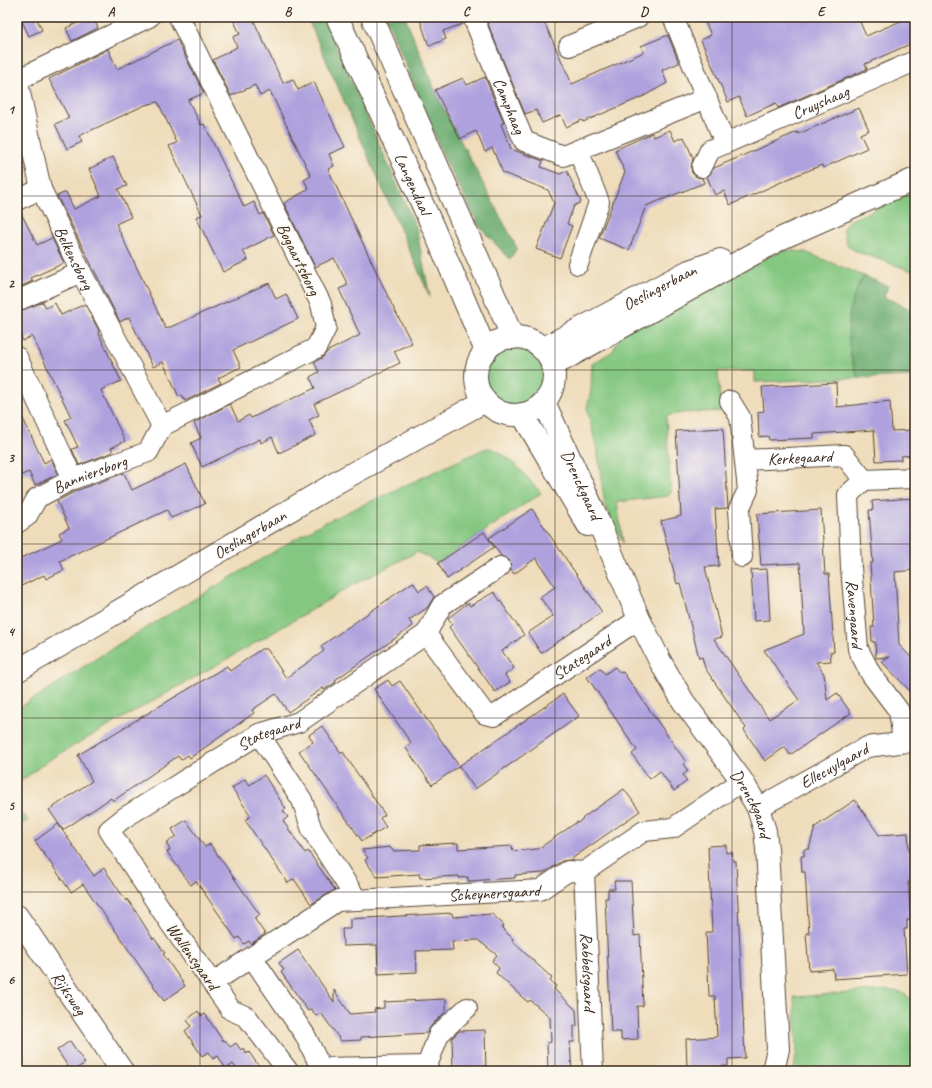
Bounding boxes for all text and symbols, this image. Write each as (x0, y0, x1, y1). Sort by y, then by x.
text: A (108, 4, 116, 20)
text: B (285, 4, 293, 20)
text: C (463, 4, 471, 20)
text: D (640, 4, 649, 20)
text: E (818, 4, 827, 20)
street label: Camphaag (488, 75, 530, 138)
street label: Cruyshaag (789, 80, 854, 124)
text: 1 (8, 102, 16, 118)
street label: Langendaal (389, 149, 437, 221)
street label: Bogaartsborg (272, 220, 325, 300)
street label: Belkensborg (49, 223, 99, 294)
street label: Oeslingerbaan (619, 259, 700, 315)
text: 2 (8, 276, 15, 292)
street label: Kerkegaard (767, 445, 836, 470)
street label: Drenckgaard (556, 447, 607, 525)
text: 3 (8, 450, 15, 466)
street label: Banniersborg (49, 450, 131, 499)
street label: Oeslingerbaan (210, 504, 291, 564)
street label: Ravengaard (841, 579, 868, 652)
text: 4 (8, 624, 16, 640)
street label: Stategaard (549, 629, 618, 685)
street label: Stategaard (233, 711, 306, 756)
street label: Ellecuylgaard (796, 737, 875, 793)
street label: Drenckgaard (726, 765, 776, 841)
text: 5 (8, 798, 15, 814)
street label: Scheynersgaard (448, 880, 543, 906)
street label: Wallensgaard (162, 918, 225, 996)
street label: Rabbelsgaard (576, 932, 600, 1014)
street label: Rijksweg (47, 967, 92, 1021)
text: 6 (8, 972, 15, 988)

